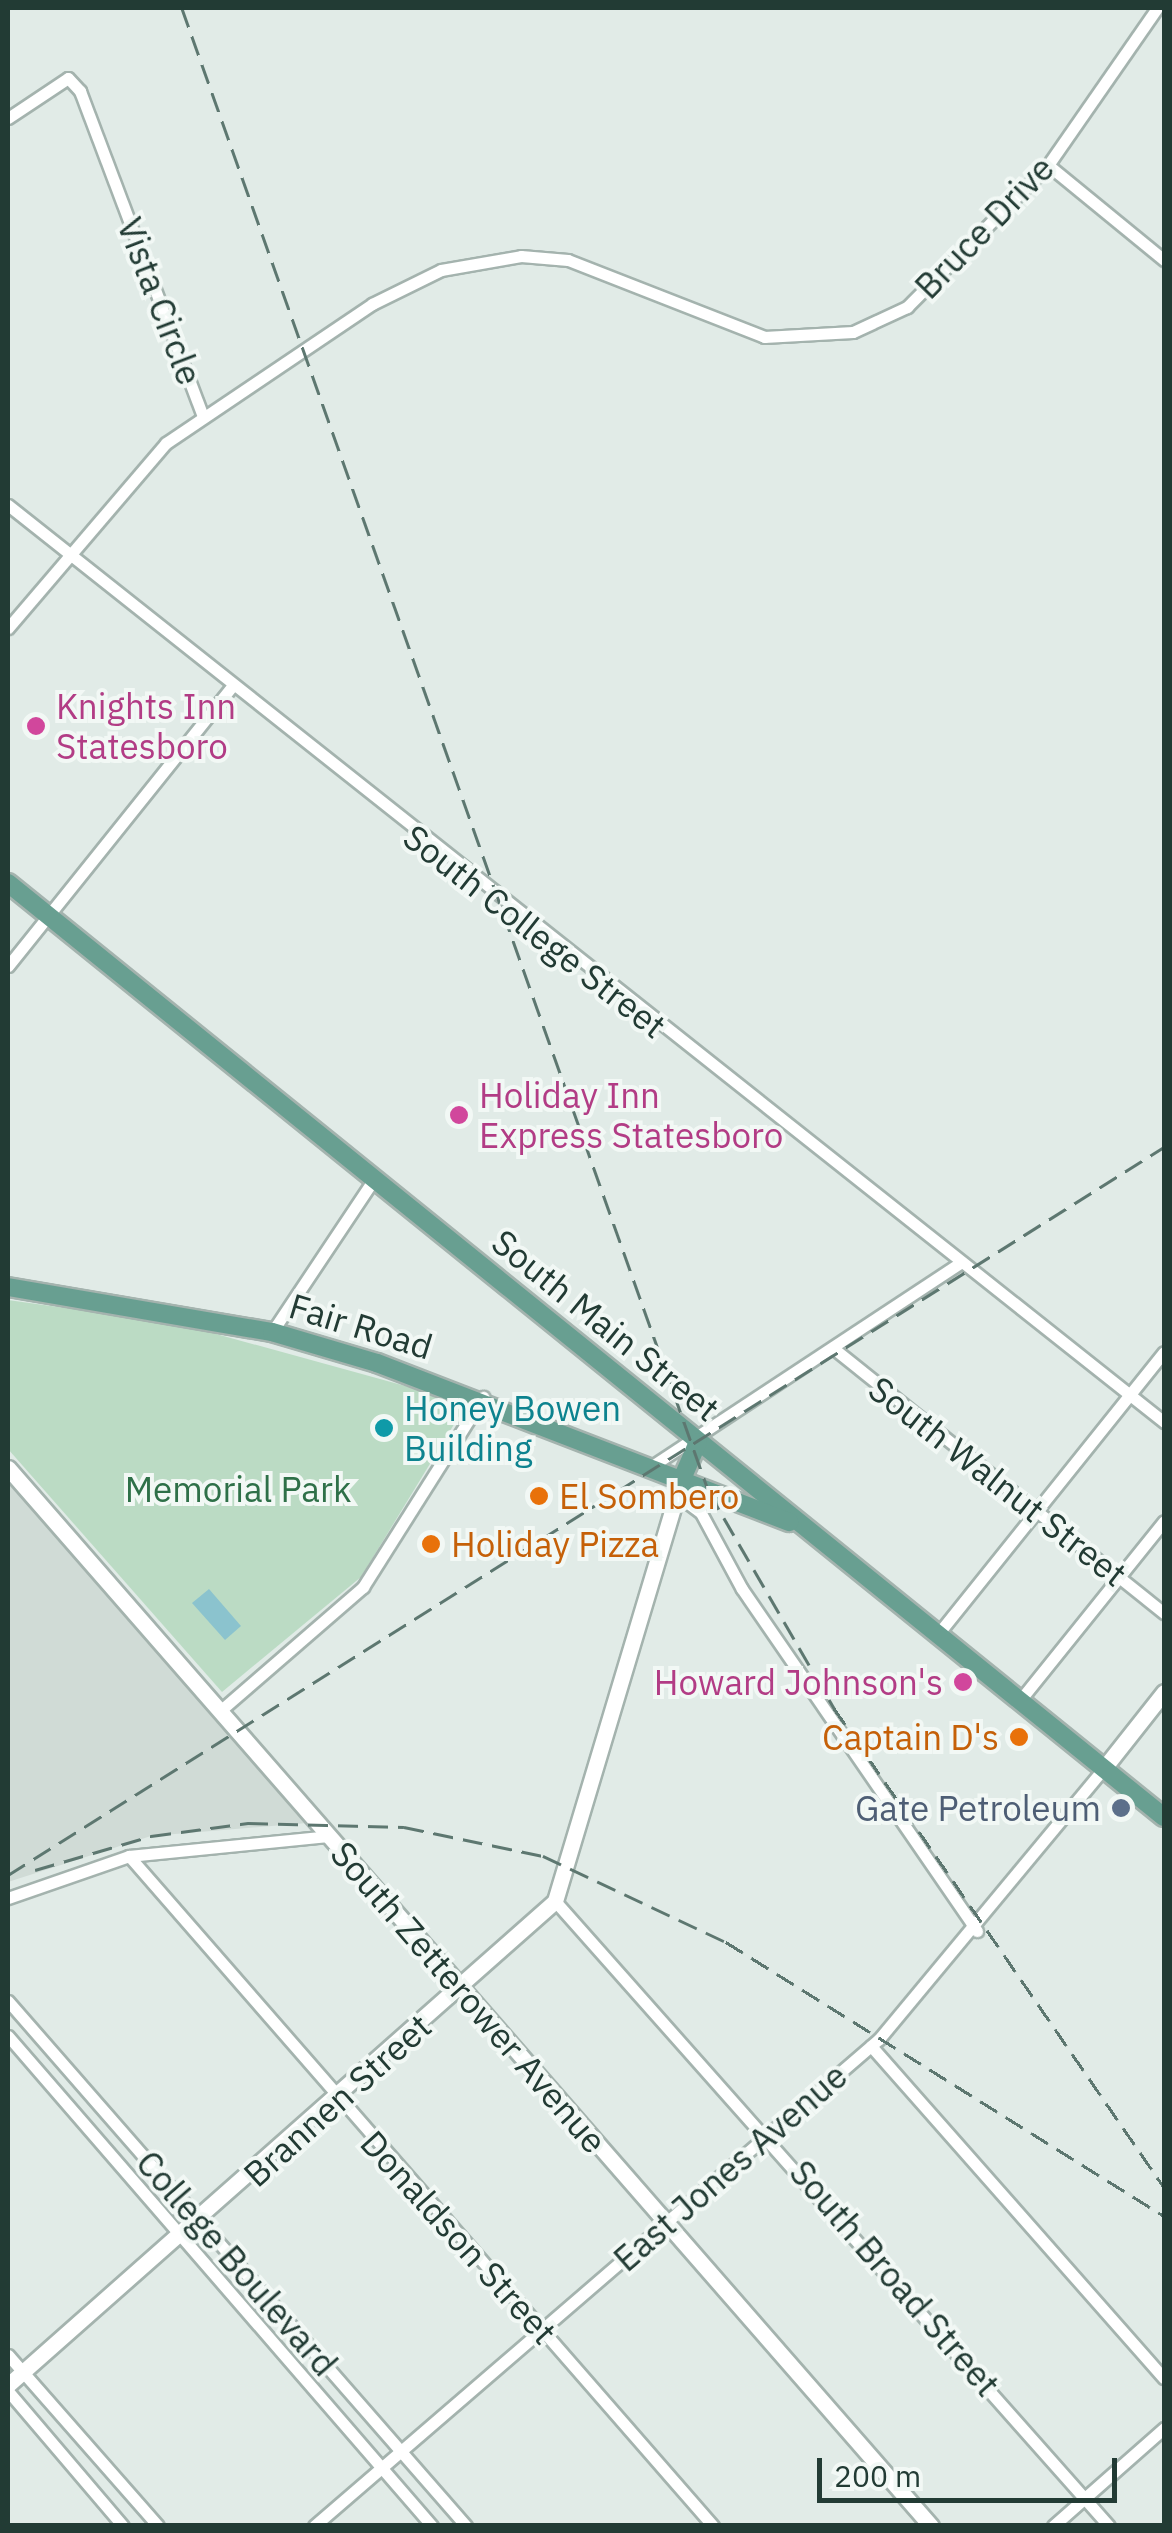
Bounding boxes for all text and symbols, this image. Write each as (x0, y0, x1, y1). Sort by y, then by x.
street label: Bruce Drive (906, 147, 1062, 307)
street label: Vista Circle (109, 212, 211, 390)
place label: Knights Inn Statesboro (56, 685, 236, 767)
marker: Knights Inn Statesboro (25, 715, 47, 737)
street label: South College Street (395, 816, 675, 1046)
place label: Holiday Inn Express Statesboro (479, 1074, 783, 1156)
marker: Holiday Inn Express Statesboro (448, 1104, 470, 1126)
street label: South Main Street (484, 1220, 728, 1430)
street label: Fair Road (284, 1284, 438, 1368)
street label: South Walnut Street (861, 1367, 1135, 1595)
place label: Honey Bowen Building (404, 1387, 621, 1469)
marker: Honey Bowen Building (373, 1417, 395, 1439)
park label: Memorial Park (125, 1468, 351, 1510)
place label: El Sombero (559, 1475, 739, 1517)
marker: El Sombero (528, 1485, 550, 1507)
place label: Holiday Pizza (451, 1523, 659, 1565)
marker: Holiday Pizza (420, 1533, 442, 1555)
place label: Howard Johnson's (654, 1661, 943, 1703)
marker: Howard Johnson's (952, 1671, 974, 1693)
place label: Captain D's (822, 1716, 999, 1758)
marker: Captain D's (1008, 1726, 1030, 1748)
place label: Gate Petroleum (855, 1787, 1101, 1829)
marker: Gate Petroleum (1110, 1797, 1132, 1819)
street label: South Zetterower Avenue (322, 1833, 616, 2161)
street label: Brannen Street (235, 2005, 439, 2195)
street label: East Jones Avenue (605, 2054, 855, 2280)
street label: Donaldson Street (352, 2122, 566, 2352)
street label: College Boulevard (128, 2142, 346, 2384)
street label: South Broad Street (781, 2152, 1009, 2404)
scale bar (822, 2438, 1122, 2500)
text: 200 m (834, 2456, 921, 2495)

